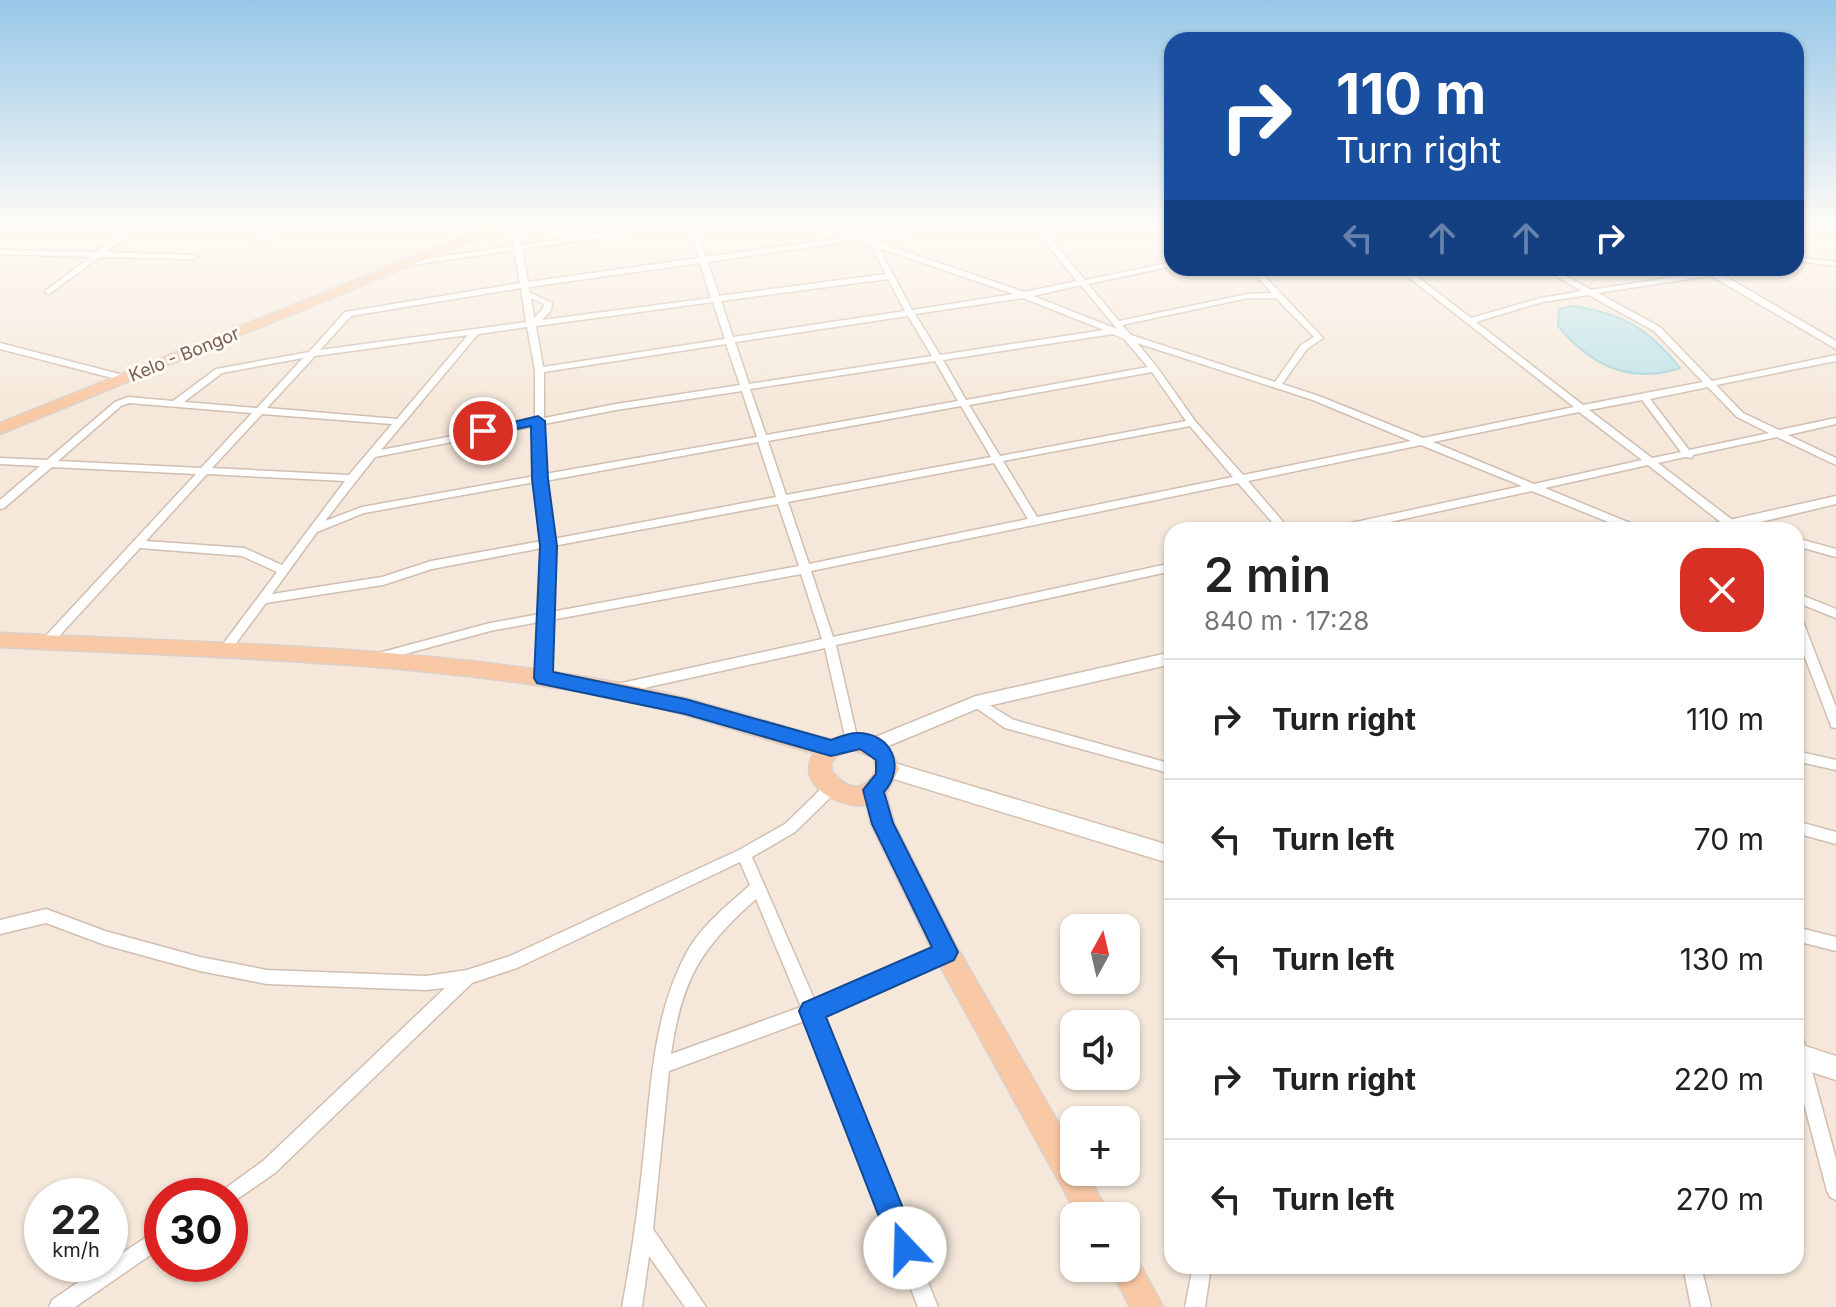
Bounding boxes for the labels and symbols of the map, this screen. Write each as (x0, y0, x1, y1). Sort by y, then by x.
street label: Kelo - Bongor (126, 322, 242, 386)
pin (449, 397, 517, 465)
north arrow (1060, 914, 1140, 994)
speed limit sign: 30 (144, 1178, 248, 1282)
position arrow (863, 1206, 947, 1290)

